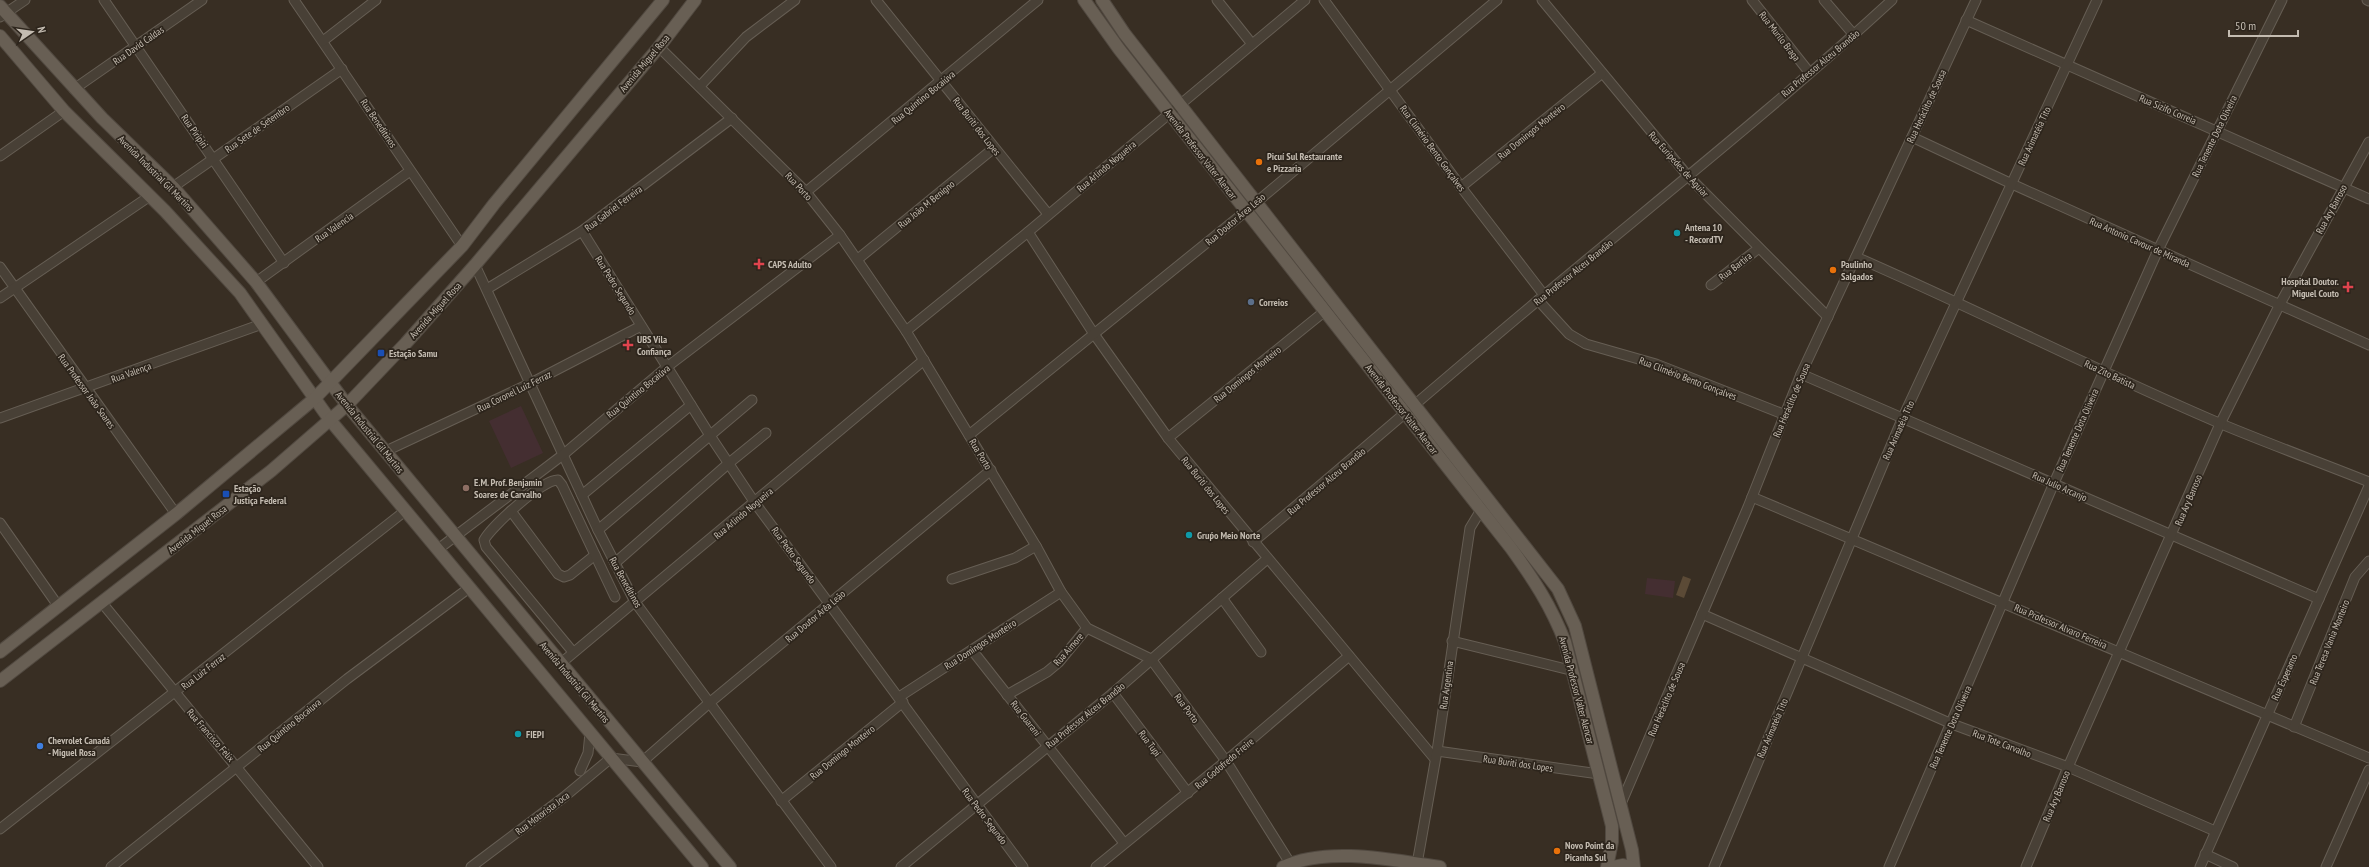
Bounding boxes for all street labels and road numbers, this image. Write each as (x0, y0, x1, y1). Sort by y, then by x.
street label: Rua Murilo Braga (1756, 9, 1803, 64)
street label: Rua David Caldas (110, 23, 167, 68)
street label: Rua Professor Alceu Brandão (1778, 27, 1862, 100)
street label: Avenida Miguel Rosa (616, 32, 672, 95)
street label: Rua Heráclito de Sousa (1904, 67, 1949, 145)
street label: Rua Quintino Bocaiúva (889, 68, 958, 127)
street label: Rua Sizifo Correia (2137, 92, 2198, 127)
street label: Rua Tenente Dota Oliveira (2189, 93, 2240, 179)
street label: Rua Buriti dos Lopes (950, 95, 1004, 158)
street label: Rua Beneditinos (358, 96, 400, 151)
street label: Rua Domingos Monteiro (1495, 100, 1568, 163)
street label: Rua Sete de Setembro (222, 101, 292, 156)
street label: Rua Climério Bento Gonçalves (1397, 103, 1469, 195)
street label: Rua Arimatéia Tito (2015, 105, 2054, 168)
street label: Avenida Professor Valter Alencar (1161, 107, 1240, 202)
street label: Rua Piripiri (178, 112, 211, 151)
street label: Rua Eurípedes de Aguiar (1646, 129, 1712, 200)
street label: Avenida Industrial Gil Martins (115, 133, 197, 214)
street label: Rua Arlindo Nogueira (1074, 138, 1139, 195)
street label: Rua Porto (782, 170, 815, 203)
street label: Rua João M Benigno (895, 178, 957, 231)
street label: Rua Ary Barroso (2313, 182, 2350, 236)
street label: Rua Gabriel Ferreira (582, 183, 645, 234)
street label: Rua Doutor Área Leão (1203, 190, 1268, 248)
street label: Rua Valencia (313, 210, 356, 245)
street label: Rua Antonio Cavour de Miranda (2088, 214, 2192, 270)
street label: Rua Professor Alceu Brandão (1531, 236, 1616, 308)
street label: Rua Bartira (1716, 249, 1755, 283)
street label: Rua Pedro Segundo (592, 253, 639, 317)
street label: Avenida Miguel Rosa (407, 279, 464, 341)
street label: Rua Domingos Monteiro (1211, 343, 1284, 406)
street label: Rua Professor João Soares (55, 351, 118, 432)
street label: Rua Climério Bento Gonçalves (1637, 354, 1739, 403)
street label: Rua Zito Batista (2082, 357, 2137, 392)
street label: Rua Valença (109, 359, 153, 386)
street label: Rua Heráclito de Sousa (1770, 361, 1813, 439)
street label: Rua Quintino Bocaiúva (604, 362, 673, 421)
street label: Avenida Professor Valter Alencar (1362, 362, 1441, 457)
street label: Rua Coronel Luiz Ferraz (475, 368, 554, 415)
street label: Rua Tenente Dota Oliveira (2053, 387, 2102, 474)
street label: Avenida Industrial Gil Martins (332, 389, 407, 476)
street label: Rua Arimatéia Tito (1880, 399, 1917, 462)
street label: Rua Porto (966, 436, 995, 472)
street label: Rua Professor Alceu Brandão (1284, 445, 1368, 518)
street label: Rua Buriti dos Lopes (1178, 454, 1233, 517)
street label: Rua Julio Arcanjo (2030, 469, 2089, 504)
street label: Rua Ary Barroso (2172, 473, 2205, 528)
street label: Rua Arlindo Nogueira (711, 485, 776, 542)
street label: Avenida Miguel Rosa (165, 502, 229, 556)
street label: Rua Pedro Segundo (769, 524, 819, 586)
street label: Rua Beneditinos (606, 555, 645, 610)
street label: Rua Doutor Arêa Leão (783, 587, 848, 645)
street label: Rua Teresa Vania Monteiro (2306, 598, 2352, 687)
street label: Rua Professor Alvaro Ferreira (2012, 601, 2109, 652)
street label: Rua Domingos Monteiro (942, 616, 1019, 673)
street label: Rua Aimore (1050, 630, 1086, 669)
street label: Avenida Professor Valter Alencar (1556, 635, 1597, 746)
street label: Avenida Industrial Gil Martins (537, 639, 613, 726)
street label: Rua Luiz Ferraz (179, 650, 228, 693)
street label: Rua Esperanto (2268, 652, 2300, 702)
street label: Rua Argentina (1437, 660, 1456, 710)
street label: Rua Heráclito de Sousa (1645, 660, 1688, 738)
street label: Rua Professor Alceu Brandão (1043, 679, 1128, 751)
street label: Rua Tenente Dota Oliveira (1926, 684, 1975, 771)
street label: Rua Porto (1171, 691, 1202, 726)
street label: Rua Quintino Bocaiuva (255, 696, 324, 755)
street label: Rua Arimatéia Tito (1754, 696, 1791, 760)
street label: Rua Guarani (1008, 698, 1044, 739)
street label: Rua Francisco Felix (184, 706, 237, 765)
street label: Rua Domingo Monteiro (807, 722, 877, 783)
street label: Rua Tote Carvalho (1971, 726, 2033, 761)
street label: Rua Tupi (1136, 728, 1164, 759)
street label: Rua Godofredo Freire (1192, 735, 1257, 792)
street label: Rua Buriti dos Lopes (1482, 752, 1554, 775)
street label: Rua Ary Barroso (2040, 769, 2073, 824)
street label: Rua Pedro Segundo (959, 786, 1010, 847)
street label: Rua Motorista Joca (513, 789, 572, 838)

